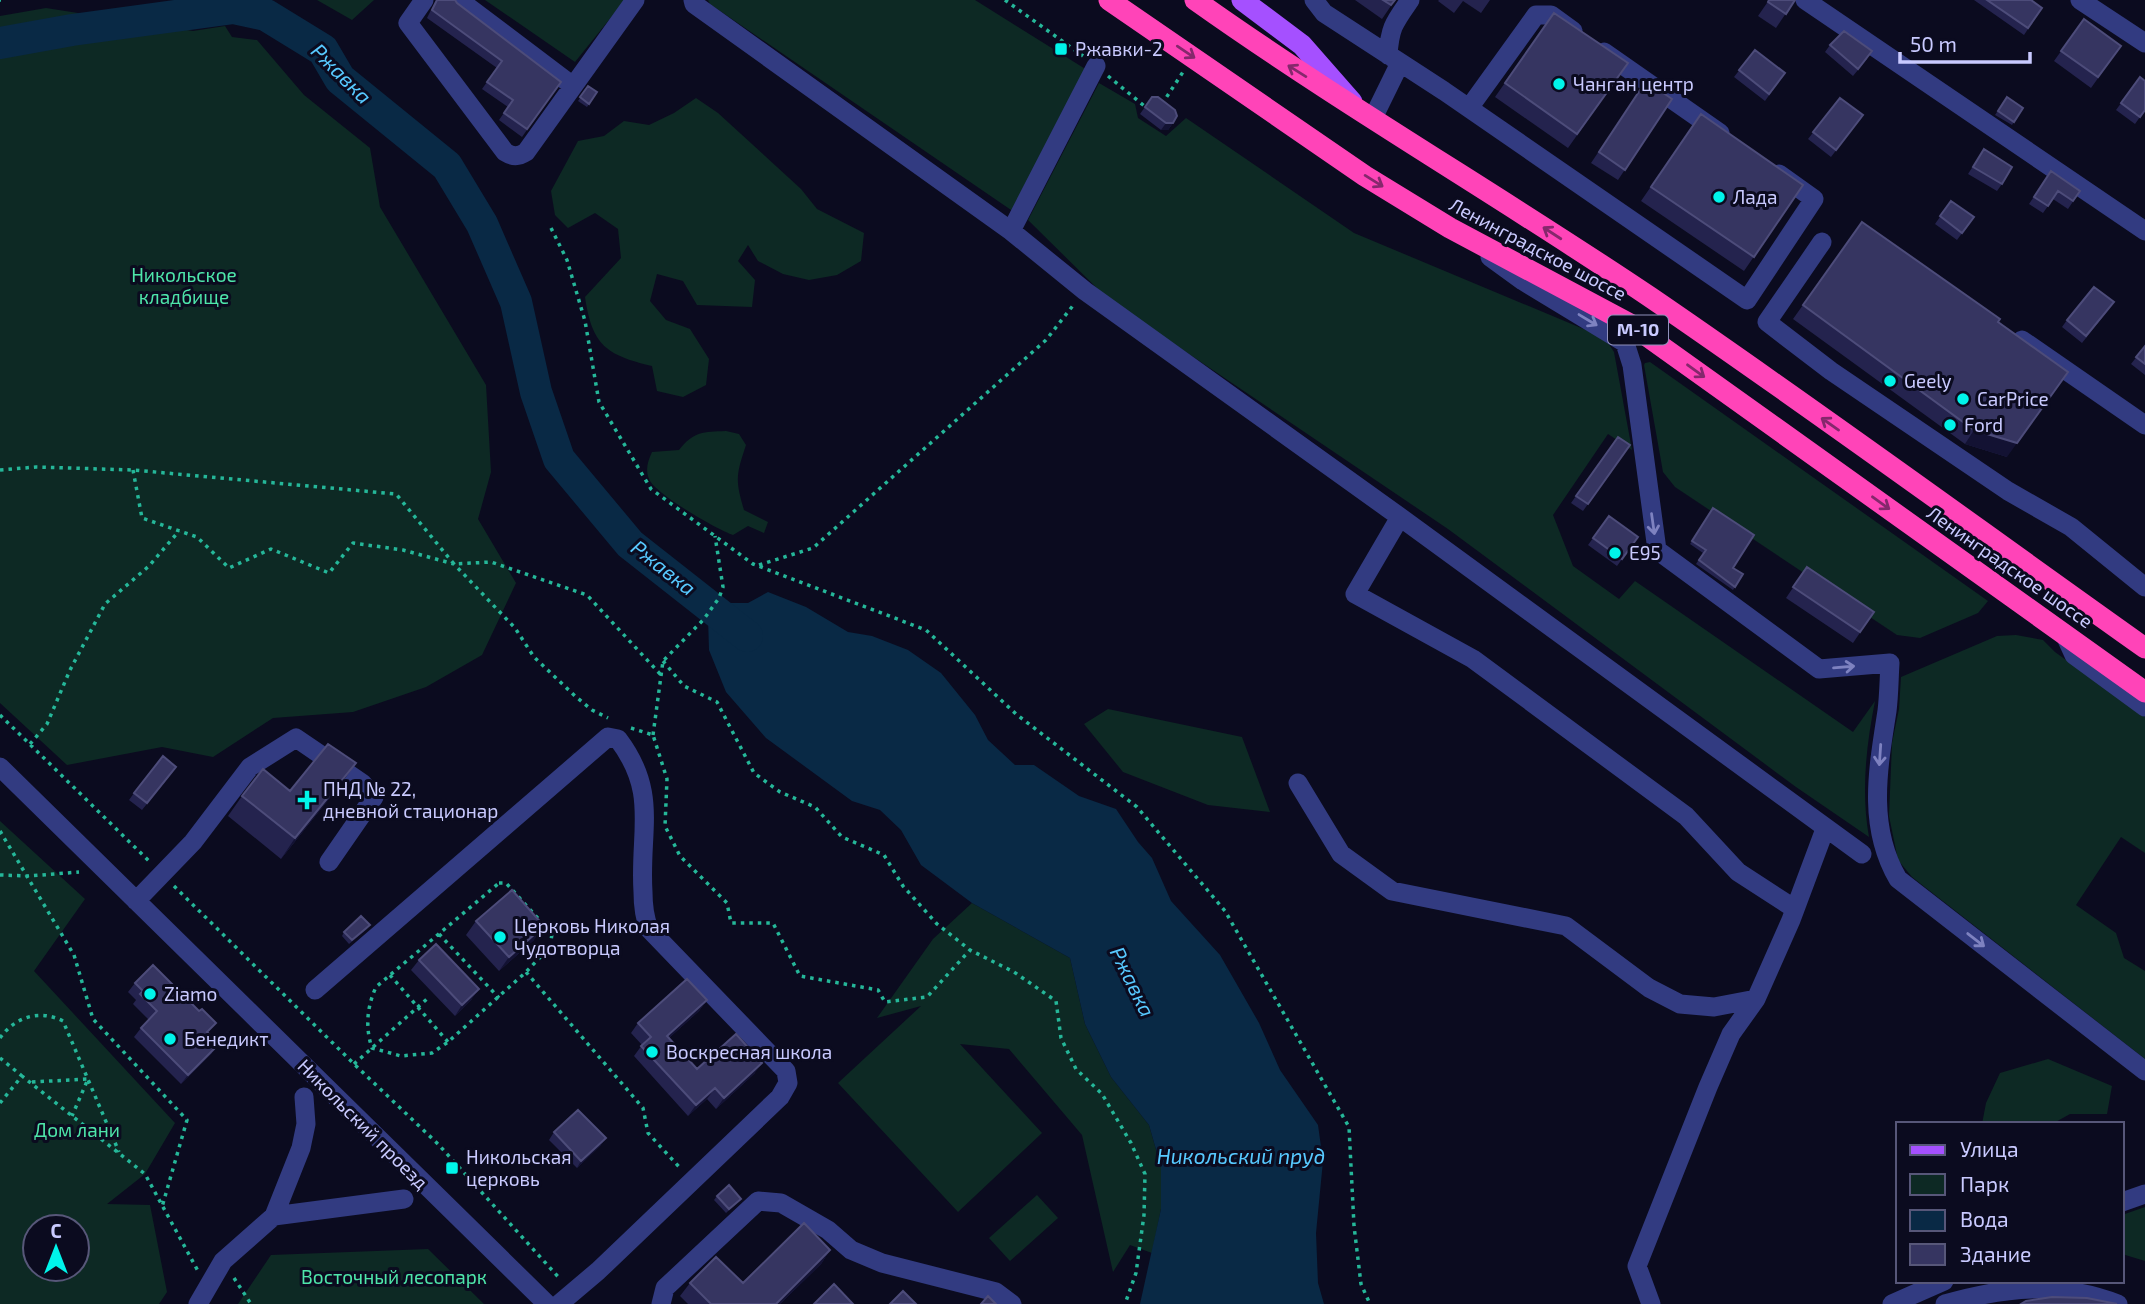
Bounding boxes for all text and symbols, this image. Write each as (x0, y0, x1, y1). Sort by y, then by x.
scale bar (1900, 21, 2030, 65)
text: 50 m (1910, 31, 1957, 56)
place label: Ржавки-2 (1075, 37, 1163, 60)
water label: Ржавка (307, 38, 377, 108)
marker: Ржавки-2 (1053, 41, 1069, 57)
one-way arrow (1176, 45, 1195, 60)
one-way arrow (1288, 63, 1307, 78)
place label: Чанган центр (1573, 72, 1694, 95)
marker: Чанган центр (1551, 76, 1567, 92)
one-way arrow (1363, 174, 1383, 188)
place label: Лада (1733, 185, 1778, 208)
marker: Лада (1711, 189, 1727, 205)
street label: Ленинградское шоссе (1446, 192, 1631, 305)
one-way arrow (1543, 226, 1563, 240)
park label: Никольское кладбище (131, 263, 237, 308)
one-way arrow (1578, 314, 1598, 328)
road number: М-10 (1608, 316, 1668, 344)
one-way arrow (1686, 364, 1705, 378)
place label: Geely (1904, 369, 1952, 392)
marker: Geely (1882, 373, 1898, 389)
place label: CarPrice (1977, 387, 2049, 410)
marker: CarPrice (1955, 391, 1971, 407)
place label: Ford (1964, 413, 2003, 436)
one-way arrow (1821, 417, 1840, 431)
marker: Ford (1942, 417, 1958, 433)
one-way arrow (1871, 496, 1890, 510)
street label: Ленинградское шоссе (1923, 501, 2098, 632)
one-way arrow (1647, 513, 1660, 535)
water label: Ржавка (627, 534, 701, 600)
place label: E95 (1629, 541, 1661, 564)
marker: E95 (1607, 545, 1623, 561)
one-way arrow (1832, 660, 1855, 673)
one-way arrow (1873, 743, 1886, 765)
place label: ПНД № 22, дневной стационар (323, 777, 498, 822)
marker: ПНД № 22, дневной стационар (297, 790, 317, 810)
place label: Церковь Николая Чудотворца (514, 914, 670, 960)
marker: Церковь Николая Чудотворца (492, 929, 508, 945)
one-way arrow (1966, 932, 1985, 947)
water label: Ржавка (1106, 942, 1161, 1020)
place label: Ziamo (164, 982, 217, 1005)
marker: Ziamo (142, 986, 158, 1002)
place label: Бенедикт (184, 1027, 269, 1050)
marker: Бенедикт (162, 1031, 178, 1047)
place label: Воскресная школа (666, 1040, 832, 1063)
marker: Воскресная школа (644, 1044, 660, 1060)
street label: Никольский проезд (293, 1054, 433, 1194)
park label: Дом лани (34, 1118, 120, 1141)
legend (1896, 1122, 2124, 1283)
text: Улица (1960, 1136, 2019, 1161)
water label: Никольский пруд (1157, 1143, 1325, 1168)
place label: Никольская церковь (466, 1145, 571, 1190)
marker: Никольская церковь (444, 1160, 460, 1176)
text: Парк (1960, 1171, 2009, 1196)
text: Вода (1960, 1206, 2009, 1231)
north arrow (21, 1213, 91, 1283)
text: С (50, 1219, 62, 1242)
text: Здание (1960, 1241, 2031, 1266)
park label: Восточный лесопарк (301, 1265, 487, 1288)

